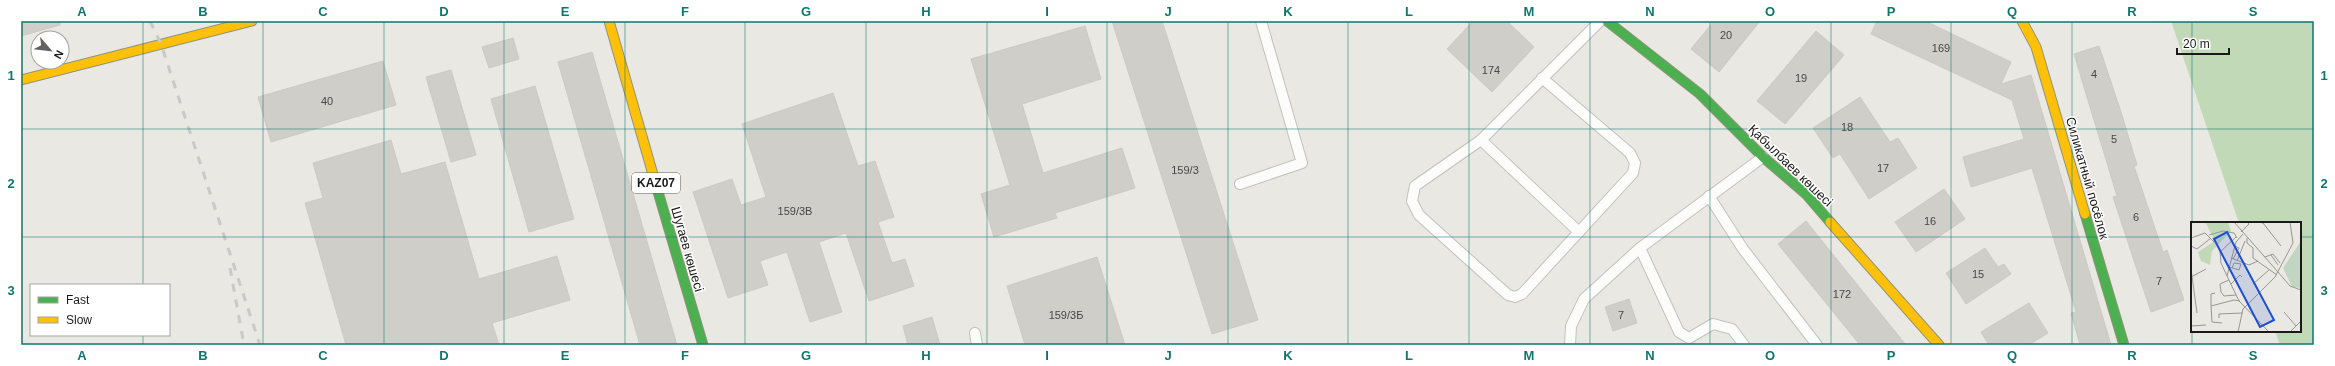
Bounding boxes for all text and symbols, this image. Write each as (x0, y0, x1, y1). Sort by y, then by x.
text: A (77, 4, 87, 19)
text: B (198, 4, 208, 19)
text: C (318, 4, 328, 19)
text: D (439, 4, 449, 19)
text: E (561, 4, 570, 19)
text: F (681, 4, 689, 19)
text: G (801, 4, 811, 19)
text: H (921, 4, 931, 19)
text: I (1045, 4, 1049, 19)
text: J (1164, 4, 1172, 19)
text: K (1283, 4, 1293, 19)
text: L (1405, 4, 1413, 19)
text: M (1524, 4, 1534, 19)
text: N (1645, 4, 1655, 19)
text: O (1765, 4, 1775, 19)
text: P (1887, 4, 1896, 19)
text: Q (2007, 4, 2017, 19)
text: R (2127, 4, 2137, 19)
text: S (2249, 4, 2258, 19)
house number: 20 (1720, 29, 1732, 41)
north arrow (30, 30, 70, 70)
scale bar (2177, 30, 2229, 56)
text: 20 m (2183, 37, 2210, 51)
house number: 169 (1932, 42, 1950, 54)
text: N (52, 48, 66, 61)
house number: 174 (1482, 64, 1500, 76)
text: 1 (7, 68, 15, 83)
house number: 4 (2091, 68, 2097, 80)
text: 1 (2320, 68, 2328, 83)
house number: 19 (1795, 72, 1807, 84)
house number: 40 (321, 95, 333, 107)
street label: Силикатный посёлок (2063, 115, 2112, 241)
street label: Қабылбаев көшесі (1745, 121, 1836, 209)
house number: 18 (1841, 121, 1853, 133)
house number: 5 (2111, 133, 2117, 145)
house number: 17 (1877, 162, 1889, 174)
house number: 159/3 (1171, 164, 1199, 176)
road number: KAZ07 (632, 173, 680, 193)
text: 2 (7, 176, 15, 191)
text: 2 (2320, 176, 2328, 191)
street label: Шугаев көшесі (668, 205, 707, 294)
house number: 159/3В (778, 205, 812, 217)
house number: 6 (2133, 211, 2139, 223)
house number: 16 (1924, 215, 1936, 227)
inset map (2191, 222, 2301, 332)
house number: 15 (1972, 268, 1984, 280)
house number: 7 (2156, 275, 2162, 287)
text: 3 (7, 283, 15, 298)
text: 3 (2320, 283, 2328, 298)
legend (30, 284, 170, 336)
house number: 172 (1833, 288, 1851, 300)
text: Fast (66, 293, 90, 307)
house number: 159/3Б (1049, 309, 1083, 321)
house number: 7 (1618, 309, 1624, 321)
text: Slow (66, 313, 92, 327)
text: A (77, 348, 87, 363)
text: B (198, 348, 208, 363)
text: C (318, 348, 328, 363)
text: D (439, 348, 449, 363)
text: E (561, 348, 570, 363)
text: F (681, 348, 689, 363)
text: G (801, 348, 811, 363)
text: H (921, 348, 931, 363)
text: I (1045, 348, 1049, 363)
text: J (1164, 348, 1172, 363)
text: K (1283, 348, 1293, 363)
text: L (1405, 348, 1413, 363)
text: M (1524, 348, 1534, 363)
text: N (1645, 348, 1655, 363)
text: O (1765, 348, 1775, 363)
text: P (1887, 348, 1896, 363)
text: Q (2007, 348, 2017, 363)
text: R (2127, 348, 2137, 363)
text: S (2249, 348, 2258, 363)

